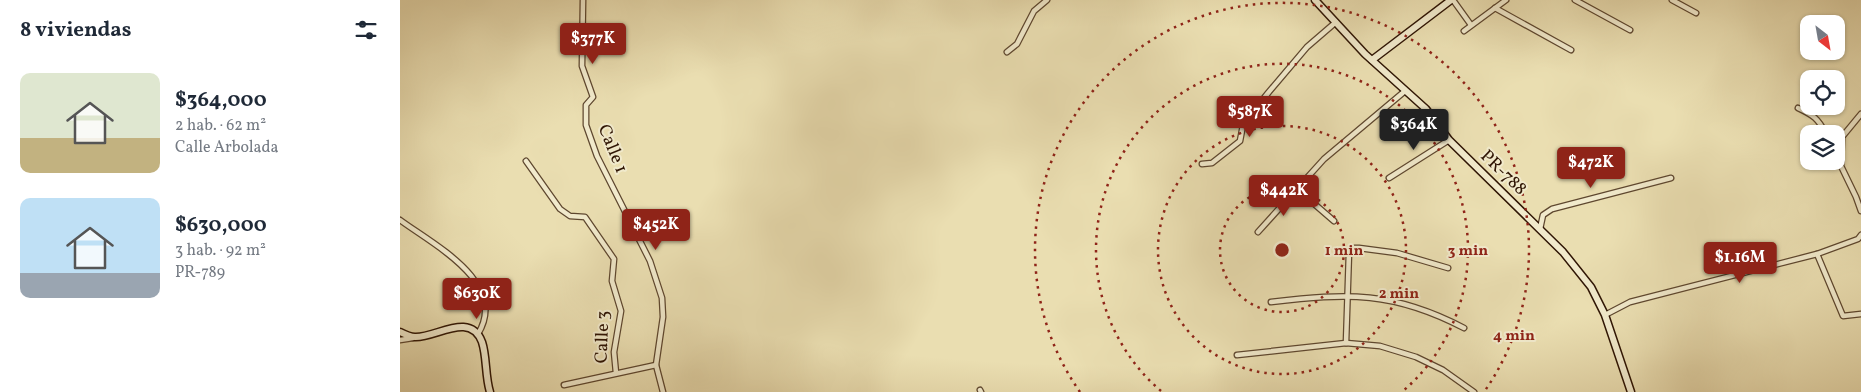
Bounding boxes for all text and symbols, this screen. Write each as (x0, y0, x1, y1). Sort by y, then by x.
north arrow (1800, 15, 1845, 60)
map controls (1800, 15, 1845, 170)
text: 8 viviendas (20, 16, 131, 45)
icon: filters (352, 16, 380, 44)
pin: $377K (558, 22, 628, 65)
text: $377K (571, 28, 615, 50)
button: locate (1800, 70, 1845, 115)
text: $364,000 (175, 86, 267, 115)
icon: home (60, 93, 120, 153)
pin: $587K (1215, 96, 1285, 138)
text: $587K (1228, 101, 1272, 123)
pin: $364K (1379, 108, 1449, 151)
text: $364K (1391, 114, 1437, 136)
text: 2 hab. · 62 m² (175, 115, 266, 137)
street label: Calle 1 (591, 121, 633, 177)
button: layers (1800, 125, 1845, 170)
text: Calle Arbolada (175, 137, 279, 159)
street label: PR-788 (1474, 145, 1532, 201)
pin: $472K (1556, 146, 1626, 189)
text: $472K (1568, 152, 1614, 174)
pin: $442K (1249, 174, 1319, 217)
text: $442K (1260, 180, 1308, 202)
pin: $452K (621, 208, 691, 251)
text: $630,000 (175, 211, 267, 240)
text: $452K (633, 214, 679, 236)
icon: home (60, 218, 120, 278)
text: 3 hab. · 92 m² (175, 240, 266, 262)
centre of rings (1273, 241, 1291, 259)
text: 1 min (1325, 241, 1363, 262)
text: 3 min (1448, 241, 1488, 262)
pin: $1.16M (1699, 242, 1781, 284)
text: $1.16M (1715, 247, 1765, 269)
text: PR-789 (175, 262, 225, 284)
pin: $630K (442, 278, 512, 320)
text: $630K (454, 283, 500, 305)
text: 2 min (1379, 284, 1419, 305)
street label: Calle 3 (590, 310, 616, 364)
text: 4 min (1493, 326, 1535, 347)

